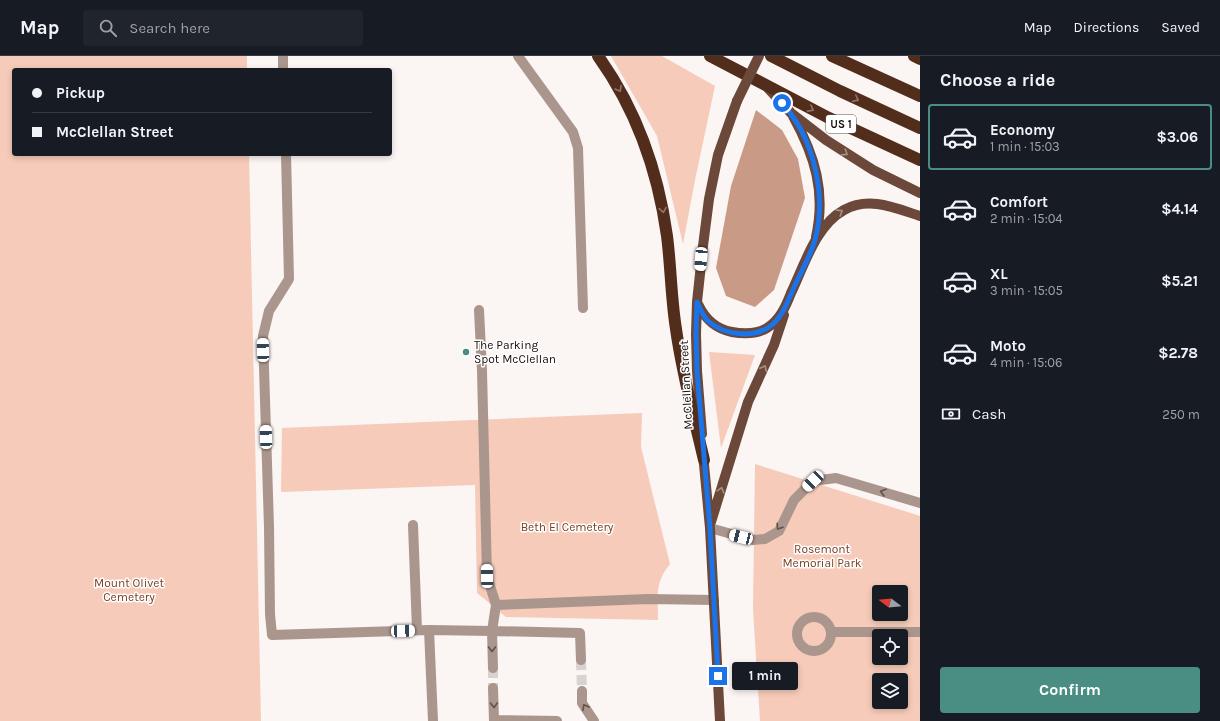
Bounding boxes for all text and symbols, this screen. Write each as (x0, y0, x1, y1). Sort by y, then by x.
search box (83, 10, 363, 46)
text: Map (20, 17, 59, 39)
icon: search (97, 17, 119, 39)
text: Search here (129, 19, 210, 37)
text: Map (1024, 19, 1052, 36)
text: Directions (1074, 19, 1139, 36)
text: Saved (1161, 19, 1200, 36)
text: Choose a ride (940, 69, 1055, 91)
text: Pickup (56, 84, 105, 102)
one-way arrow (614, 85, 621, 92)
route start (773, 94, 791, 112)
one-way arrow (852, 94, 859, 102)
one-way arrow (807, 104, 814, 111)
road number: US 1 (826, 115, 856, 133)
icon: car (942, 119, 978, 155)
text: Economy (990, 121, 1055, 139)
text: McClellan Street (56, 123, 173, 141)
text: $3.06 (1157, 128, 1198, 146)
text: 1 min · 15:03 (990, 139, 1060, 154)
one-way arrow (841, 148, 848, 155)
icon: car (942, 191, 978, 227)
text: Comfort (990, 193, 1048, 211)
text: $4.14 (1161, 200, 1198, 218)
one-way arrow (658, 207, 667, 213)
one-way arrow (836, 210, 843, 217)
text: 2 min · 15:04 (990, 211, 1063, 226)
car (694, 247, 708, 271)
icon: car (942, 263, 978, 299)
text: XL (990, 265, 1008, 283)
text: $5.21 (1161, 272, 1198, 290)
text: 3 min · 15:05 (990, 283, 1063, 298)
icon: car (942, 335, 978, 371)
text: Moto (990, 337, 1026, 355)
car (257, 338, 269, 362)
place label: The Parking Spot McClellan (474, 338, 556, 366)
street label: McClellan Street (677, 339, 695, 430)
text: $2.78 (1158, 344, 1198, 362)
marker: The Parking Spot McClellan (461, 347, 471, 357)
text: 4 min · 15:06 (990, 355, 1063, 370)
one-way arrow (759, 364, 767, 371)
icon: cash (940, 403, 962, 425)
text: Cash (972, 405, 1006, 423)
text: 250 m (1162, 407, 1200, 422)
car (260, 425, 272, 449)
car (800, 468, 826, 494)
one-way arrow (716, 487, 725, 494)
one-way arrow (879, 488, 886, 497)
park label: Beth El Cemetery (521, 520, 614, 534)
one-way arrow (777, 523, 784, 530)
car (728, 528, 754, 546)
park label: Rosemont Memorial Park (782, 542, 862, 570)
car (481, 564, 493, 588)
park label: Mount Olivet Cemetery (94, 576, 164, 604)
north arrow (872, 585, 908, 621)
map controls (872, 585, 908, 709)
car (391, 625, 415, 637)
button: locate (872, 629, 908, 665)
one-way arrow (488, 646, 496, 652)
callout: 1 min (732, 662, 798, 690)
route end (709, 667, 727, 685)
button: Confirm (940, 667, 1200, 713)
text: 1 min (749, 668, 781, 683)
button: layers (872, 673, 908, 709)
one-way arrow (489, 702, 498, 708)
one-way arrow (583, 704, 590, 711)

